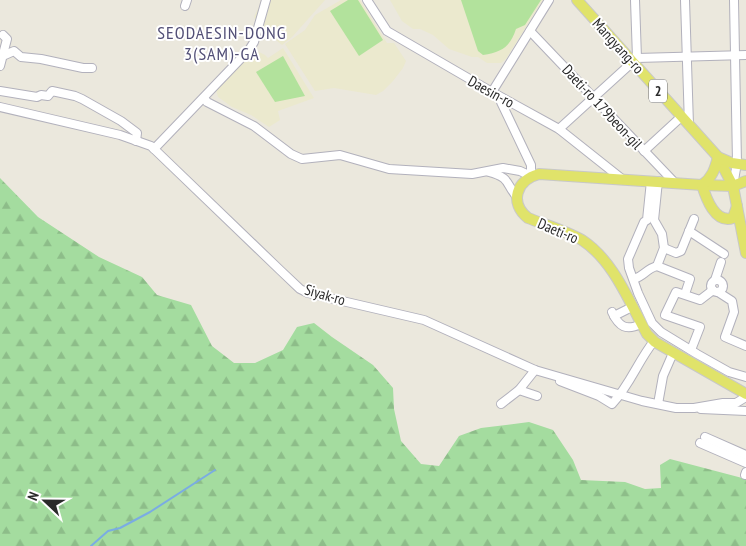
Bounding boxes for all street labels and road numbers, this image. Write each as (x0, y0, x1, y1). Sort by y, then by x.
street label: Mangyang-ro (588, 14, 648, 77)
street label: Daeti-ro 179beon-gil (558, 60, 647, 153)
street label: Daesin-ro (465, 71, 518, 112)
road number: 2 (649, 80, 667, 102)
street label: Daeti-ro (535, 214, 581, 248)
street label: Siyak-ro (303, 280, 348, 309)

